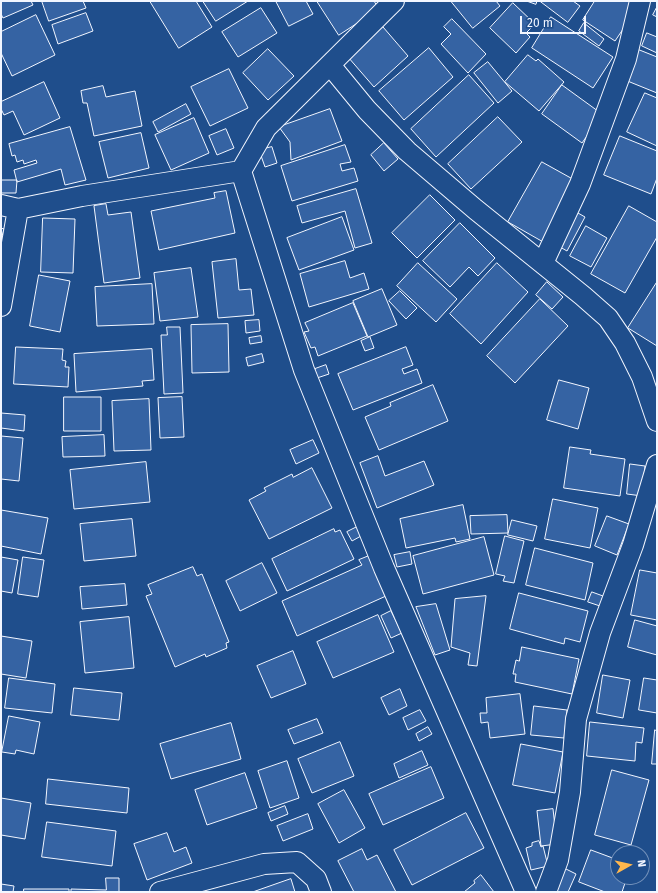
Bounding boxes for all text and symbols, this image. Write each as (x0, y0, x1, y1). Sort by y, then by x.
scale bar (522, 8, 588, 34)
text: 20 m (527, 16, 553, 30)
north arrow (610, 845, 650, 885)
text: N (634, 859, 648, 868)

